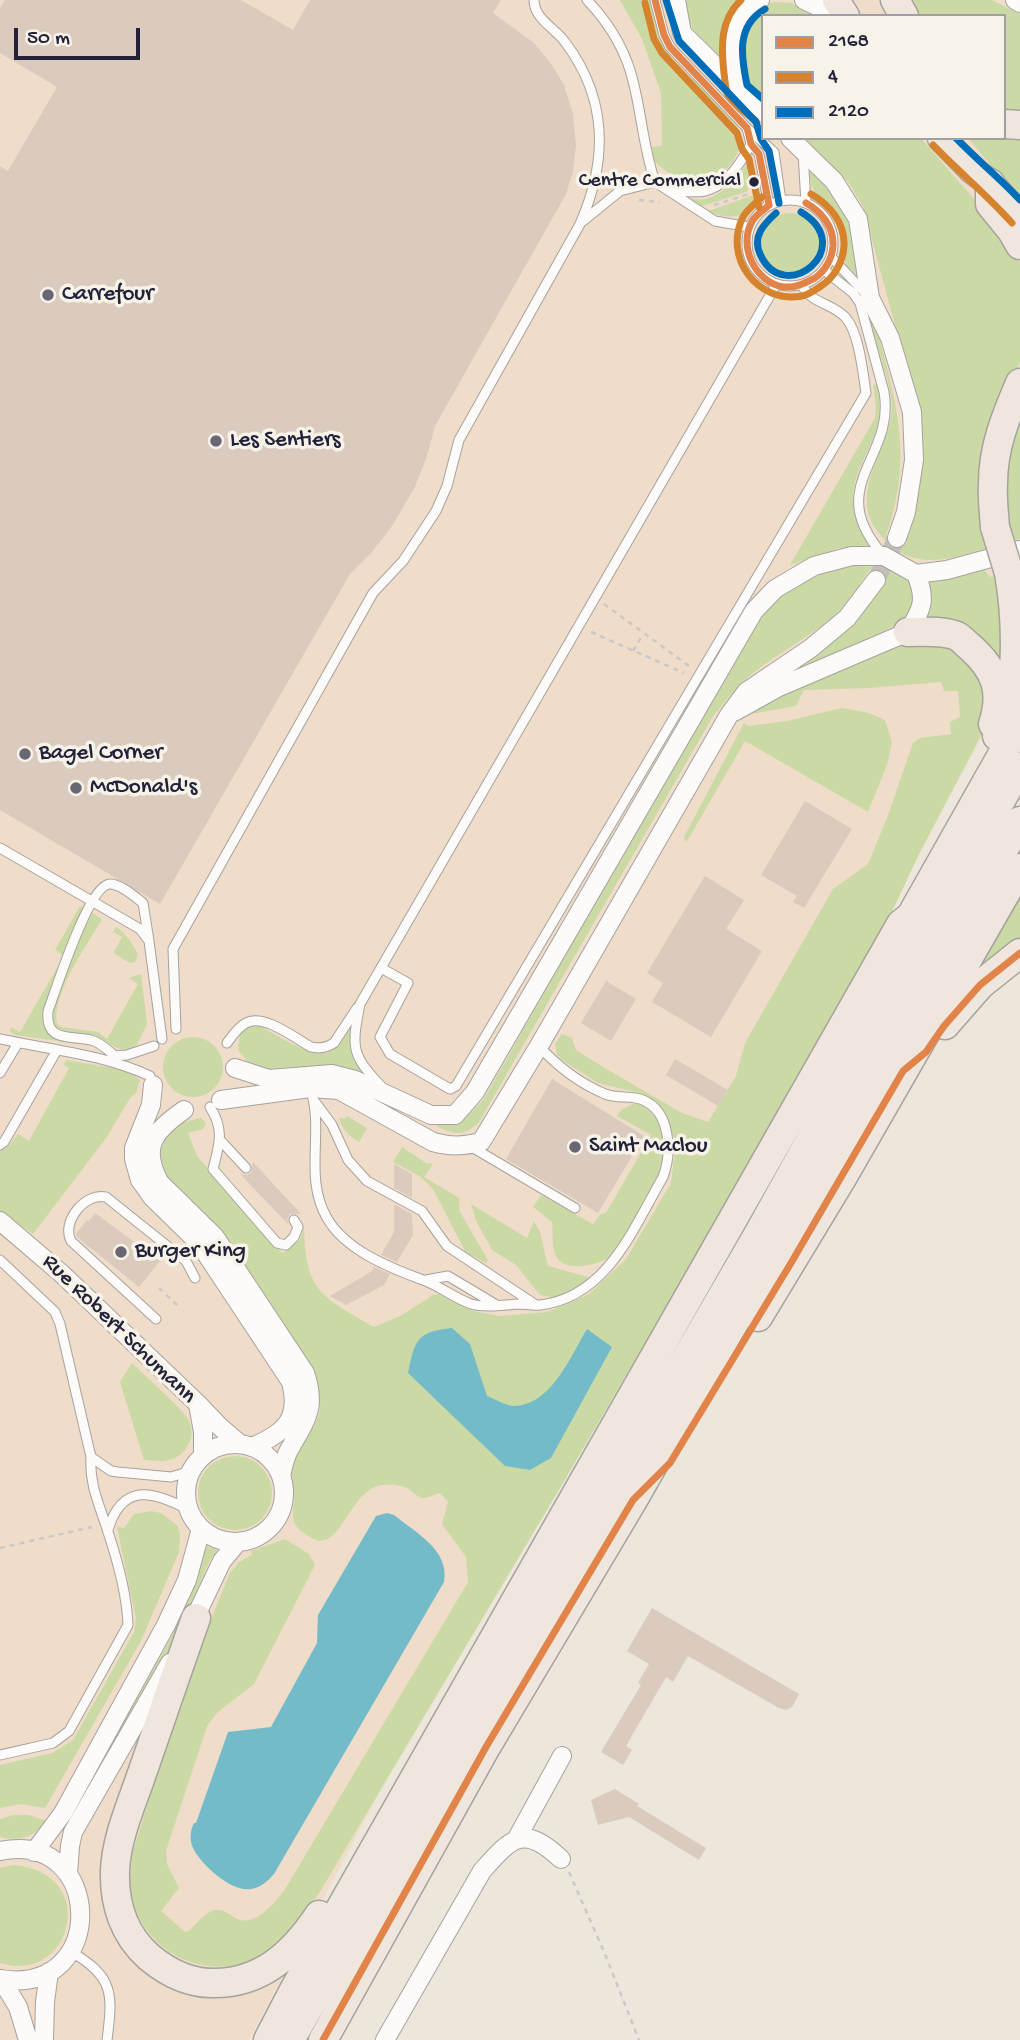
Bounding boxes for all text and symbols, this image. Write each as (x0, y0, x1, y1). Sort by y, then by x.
scale bar (18, 14, 144, 58)
legend (761, 14, 1006, 140)
text: 50 m (27, 27, 70, 52)
text: 2168 (828, 30, 869, 55)
text: 4 (828, 65, 838, 90)
text: 2120 (828, 100, 869, 125)
place label: Centre Commercial (579, 169, 741, 195)
marker: Centre Commercial (747, 175, 761, 189)
place label: Carrefour (62, 281, 153, 309)
marker: Carrefour (40, 287, 56, 303)
place label: Les Sentiers (230, 427, 341, 455)
marker: Les Sentiers (208, 433, 224, 449)
place label: Bagel Corner (39, 740, 162, 768)
marker: Bagel Corner (17, 746, 33, 762)
place label: McDonald's (90, 774, 197, 802)
marker: McDonald's (68, 780, 84, 796)
place label: Saint Maclou (589, 1133, 708, 1161)
marker: Saint Maclou (567, 1139, 583, 1155)
place label: Burger King (135, 1238, 246, 1266)
marker: Burger King (113, 1244, 129, 1260)
street label: Rue Robert Schumann (35, 1249, 201, 1411)

